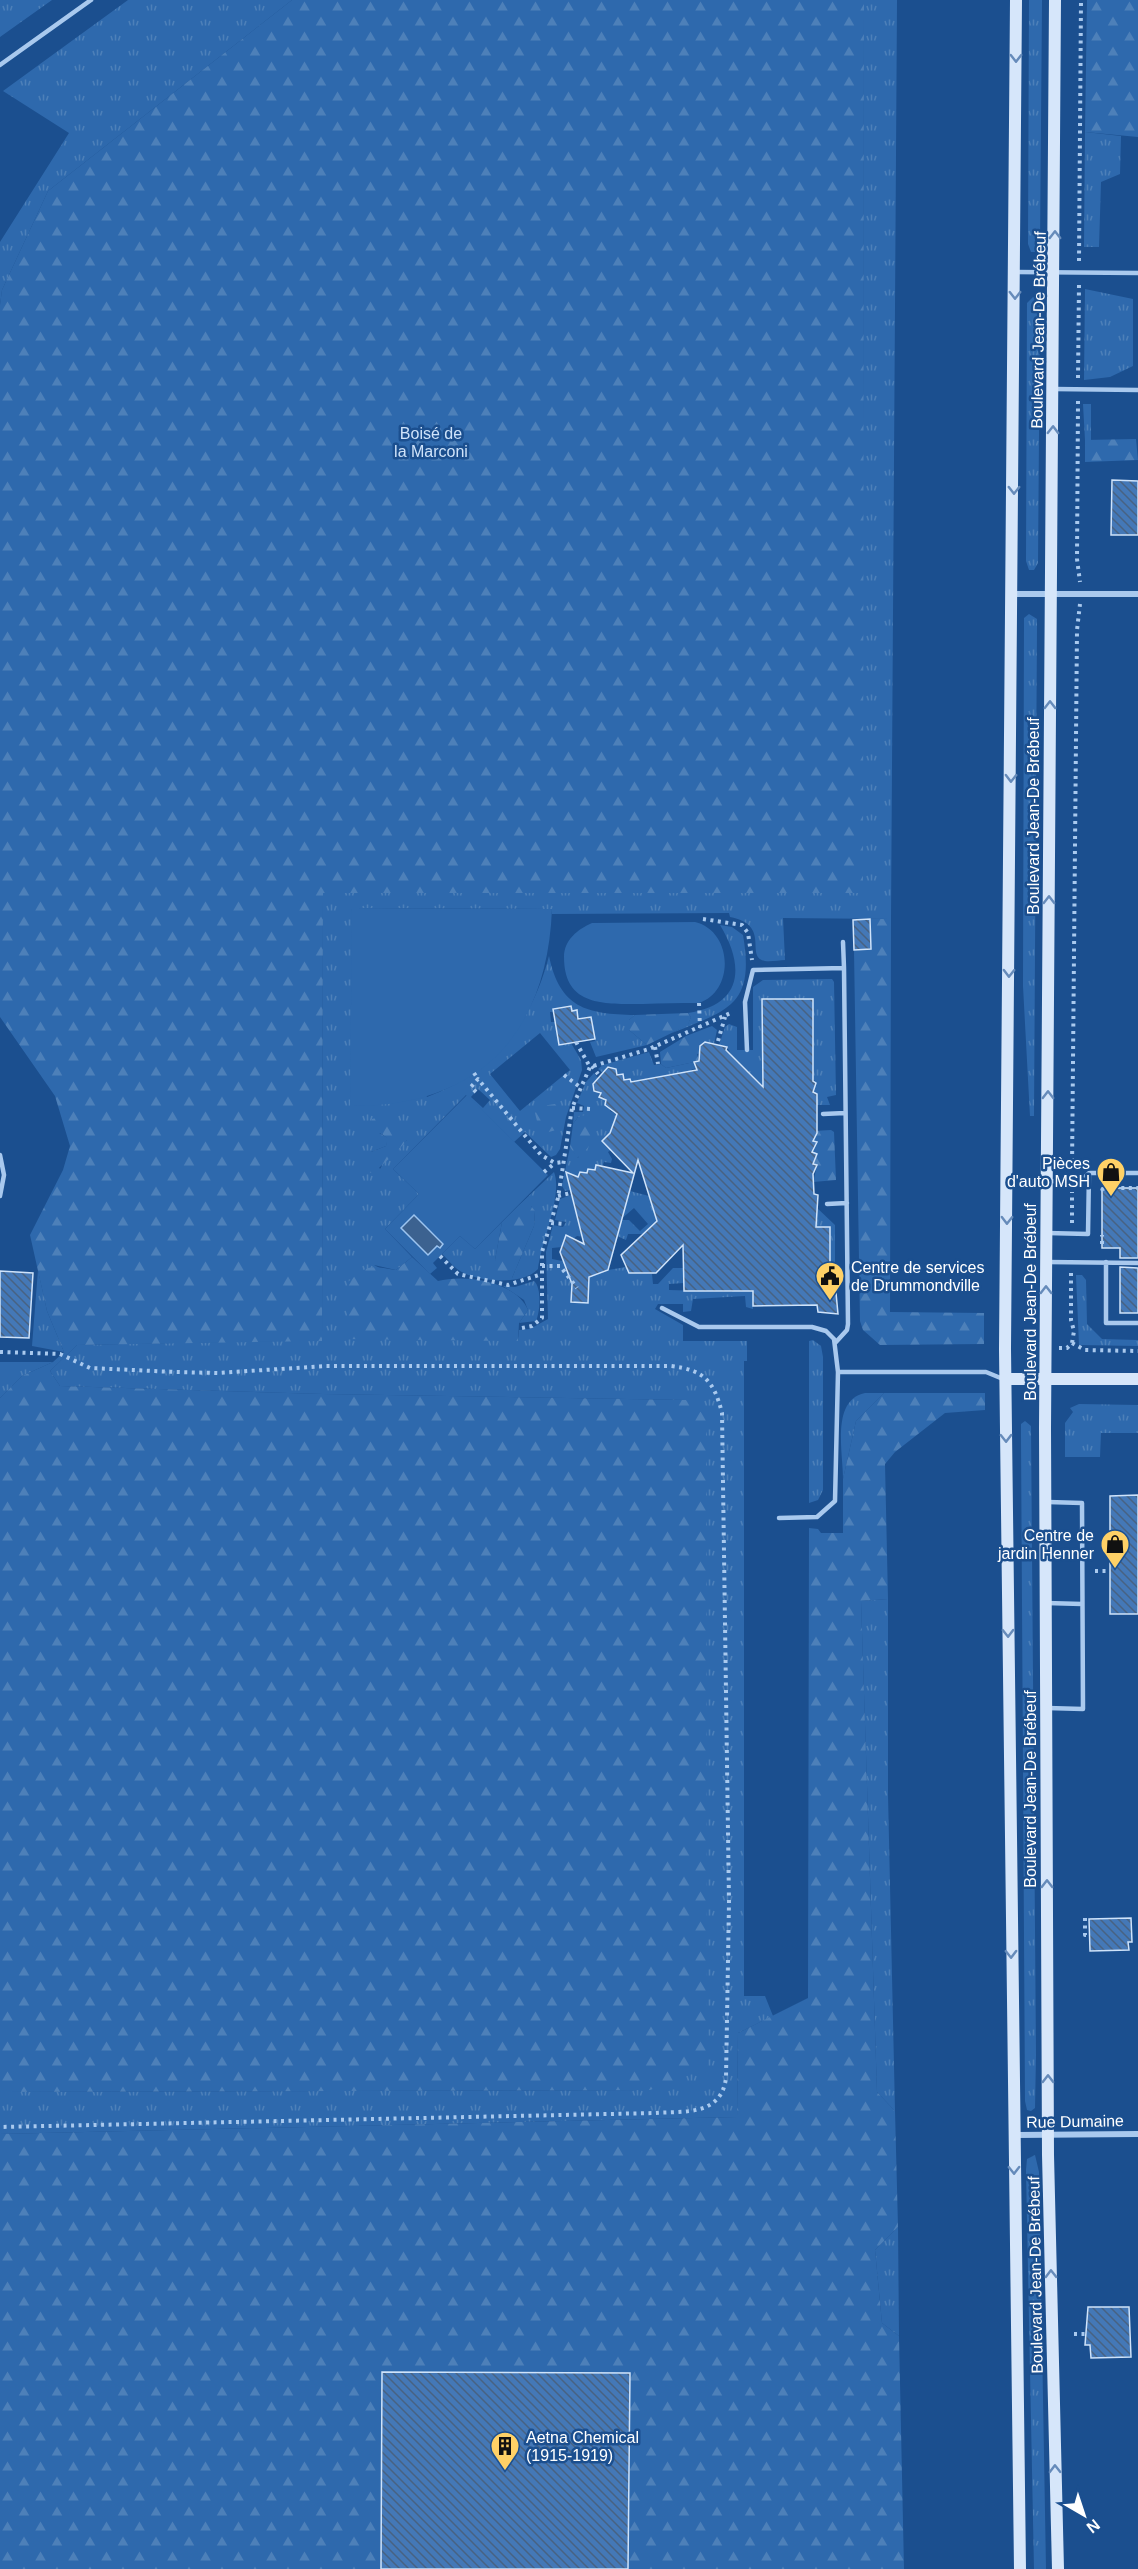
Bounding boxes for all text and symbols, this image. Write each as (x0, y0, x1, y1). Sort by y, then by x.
one-way arrow (1010, 54, 1022, 63)
street label: Boulevard Jean-De Brébeuf (1028, 231, 1049, 429)
one-way arrow (1049, 231, 1061, 240)
one-way arrow (1009, 291, 1021, 300)
park label: Boisé de la Marconi (394, 425, 468, 460)
one-way arrow (1047, 426, 1059, 435)
one-way arrow (1008, 486, 1020, 495)
one-way arrow (1044, 700, 1056, 709)
street label: Boulevard Jean-De Brébeuf (1025, 717, 1042, 915)
one-way arrow (1005, 774, 1017, 783)
one-way arrow (1043, 895, 1055, 904)
one-way arrow (1003, 969, 1015, 978)
one-way arrow (1042, 1090, 1054, 1099)
place label: Pièces d'auto MSH (1007, 1155, 1090, 1190)
shop icon: Pièces d'auto MSH (1095, 1156, 1127, 1198)
street label: Boulevard Jean-De Brébeuf (1022, 1203, 1039, 1401)
one-way arrow (1000, 1216, 1013, 1225)
place label: Centre de services de Drummondville (851, 1259, 984, 1294)
public building icon: Centre de services de Drummondville (814, 1260, 846, 1302)
one-way arrow (1040, 1285, 1052, 1294)
one-way arrow (1000, 1433, 1012, 1442)
place label: Centre de jardin Henner (997, 1527, 1095, 1562)
shop icon: Centre de jardin Henner (1099, 1528, 1131, 1570)
one-way arrow (1002, 1628, 1014, 1637)
street label: Boulevard Jean-De Brébeuf (1022, 1690, 1039, 1888)
one-way arrow (1041, 1879, 1053, 1888)
one-way arrow (1005, 1949, 1017, 1958)
one-way arrow (1042, 2074, 1054, 2083)
street label: Rue Dumaine (1026, 2112, 1124, 2131)
one-way arrow (1007, 2165, 1020, 2174)
street label: Boulevard Jean-De Brébeuf (1025, 2176, 1046, 2374)
one-way arrow (1045, 2269, 1057, 2278)
place label: Aetna Chemical (1915-1919) (526, 2429, 639, 2464)
building icon: Aetna Chemical (1915-1919) (489, 2430, 521, 2472)
one-way arrow (1049, 2464, 1062, 2473)
north arrow (1054, 2485, 1114, 2545)
text: N (1083, 2516, 1103, 2537)

